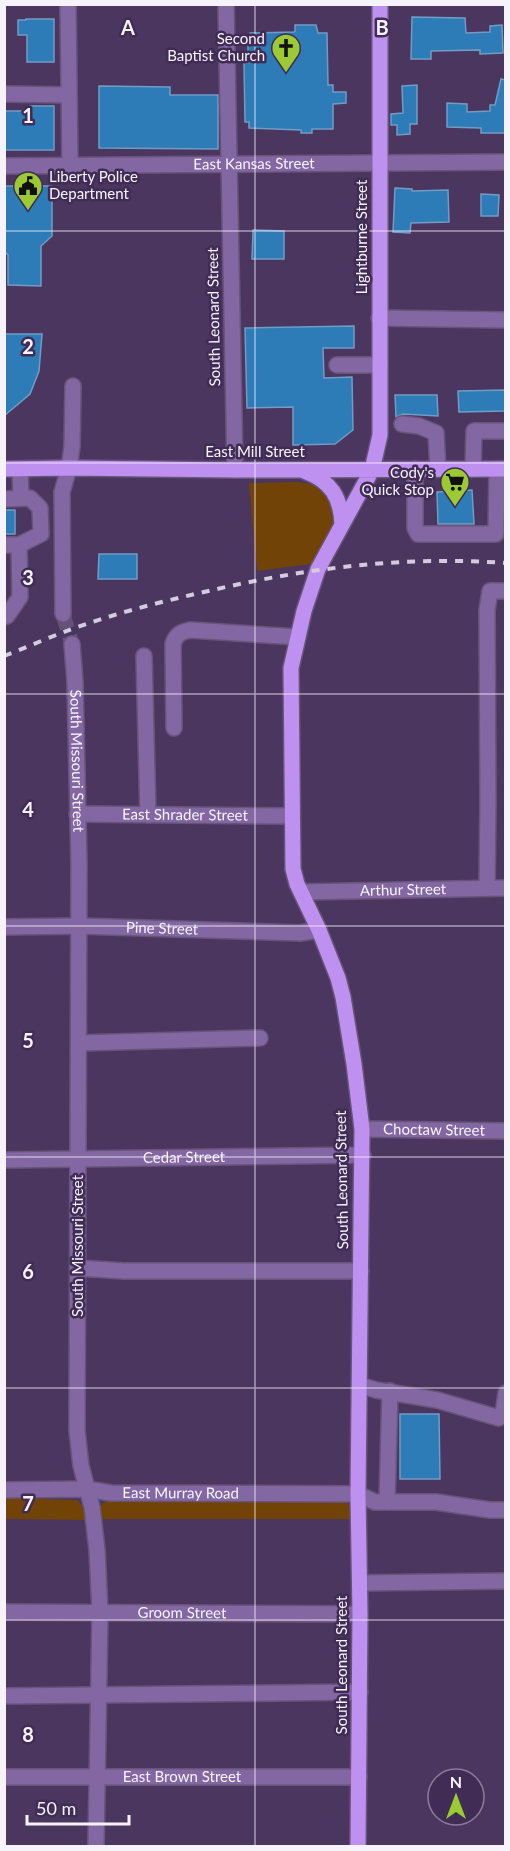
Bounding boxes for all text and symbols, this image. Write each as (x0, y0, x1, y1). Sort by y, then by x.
text: A (120, 15, 135, 39)
text: B (375, 15, 389, 39)
place label: Second Baptist Church (167, 29, 265, 64)
church icon: Second Baptist Church (270, 32, 302, 74)
text: 1 (22, 103, 34, 127)
street label: East Kansas Street (193, 154, 315, 172)
place label: Liberty Police Department (49, 167, 138, 202)
public building icon: Liberty Police Department (12, 170, 44, 212)
street label: Lightburne Street (352, 179, 370, 294)
street label: South Leonard Street (203, 247, 223, 387)
text: 2 (22, 334, 34, 358)
street label: East Mill Street (205, 442, 305, 460)
place label: Cody's Quick Stop (361, 463, 434, 498)
supermarket icon: Cody's Quick Stop (439, 466, 471, 508)
text: 3 (22, 565, 34, 589)
street label: South Missouri Street (67, 689, 88, 833)
text: 4 (22, 797, 34, 821)
street label: East Shrader Street (122, 804, 249, 824)
street label: Arthur Street (360, 879, 447, 899)
street label: Pine Street (126, 917, 199, 938)
text: 5 (22, 1028, 34, 1052)
street label: South Leonard Street (331, 1110, 351, 1250)
street label: Choctaw Street (383, 1119, 486, 1139)
street label: Cedar Street (143, 1147, 226, 1166)
street label: South Missouri Street (68, 1174, 86, 1317)
text: 6 (22, 1259, 34, 1283)
street label: East Murray Road (122, 1483, 239, 1502)
text: 7 (22, 1491, 34, 1515)
street label: South Leonard Street (332, 1595, 350, 1734)
street label: Groom Street (138, 1603, 227, 1621)
text: 8 (22, 1722, 34, 1746)
street label: East Brown Street (123, 1767, 242, 1785)
north arrow (426, 1767, 486, 1827)
text: N (450, 1772, 462, 1791)
scale bar (27, 1788, 129, 1826)
text: 50 m (36, 1797, 76, 1819)

